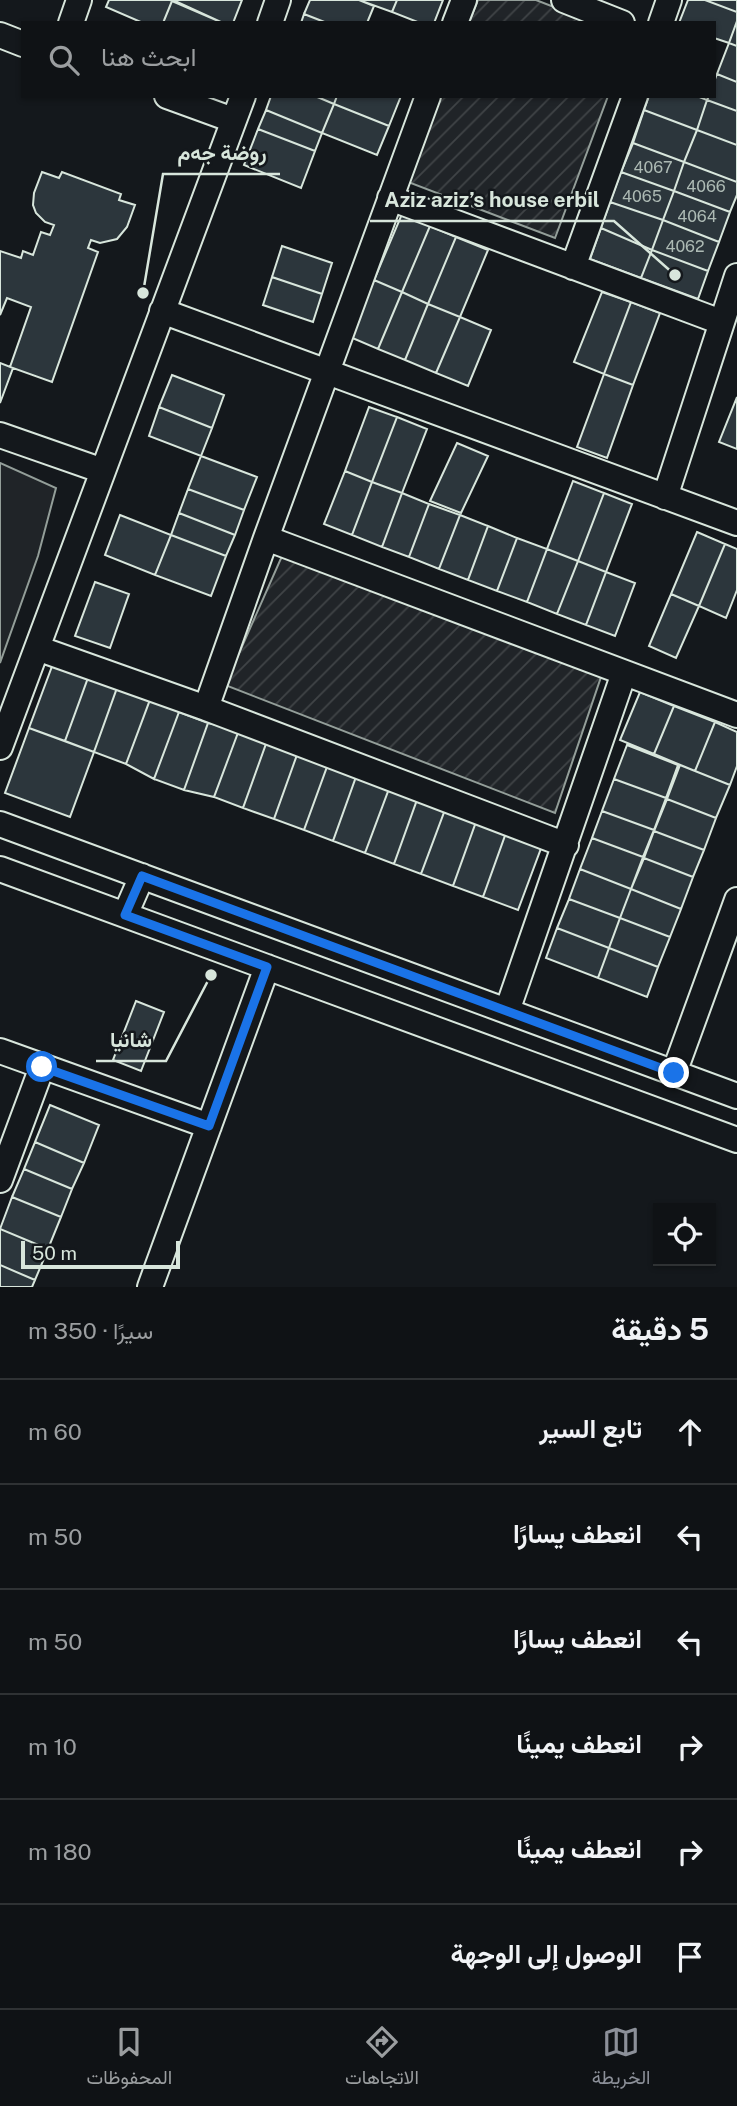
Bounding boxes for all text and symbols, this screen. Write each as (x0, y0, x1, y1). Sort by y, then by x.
search box (21, 21, 716, 98)
icon: search (45, 41, 83, 79)
text: ابحث هنا (101, 41, 197, 72)
callout: روضة جەم (163, 132, 280, 174)
text: روضة جەم (177, 140, 267, 167)
house number: 4067 (633, 158, 673, 177)
house number: 4066 (686, 177, 726, 196)
callout: Aziz aziz’s house erbil (370, 179, 614, 221)
text: Aziz aziz’s house erbil (384, 187, 600, 212)
house number: 4065 (622, 187, 662, 206)
house number: 4064 (677, 207, 717, 226)
house number: 4062 (665, 237, 705, 256)
callout: شانيا (96, 1019, 166, 1061)
text: شانيا (110, 1027, 152, 1052)
route start (26, 1051, 57, 1082)
route end (658, 1057, 689, 1088)
map controls (653, 1203, 716, 1266)
button: locate (653, 1203, 716, 1266)
scale bar (21, 1238, 180, 1270)
text: 50 m (32, 1242, 77, 1264)
text: 5 دقيقة (611, 1311, 709, 1347)
text: سيرًا · 350 m (28, 1317, 153, 1344)
text: تابع السير (539, 1413, 642, 1444)
icon: ahead (671, 1413, 709, 1451)
text: 60 m (28, 1418, 82, 1445)
text: انعطف يسارًا (513, 1518, 642, 1549)
icon: left (671, 1518, 709, 1556)
text: 50 m (28, 1523, 82, 1550)
text: انعطف يسارًا (513, 1623, 642, 1654)
icon: left (671, 1623, 709, 1661)
text: 50 m (28, 1628, 82, 1655)
text: انعطف يمينًا (516, 1728, 642, 1759)
icon: right (671, 1728, 709, 1766)
text: 10 m (28, 1733, 77, 1760)
text: انعطف يمينًا (516, 1833, 642, 1864)
icon: right (671, 1833, 709, 1871)
text: 180 m (28, 1838, 92, 1865)
text: الوصول إلى الوجهة (451, 1938, 642, 1969)
icon: arrive (671, 1938, 709, 1976)
tab: المحفوظات (87, 2023, 172, 2094)
tab: الاتجاهات (345, 2023, 419, 2094)
tab: الخريطة (592, 2023, 651, 2094)

